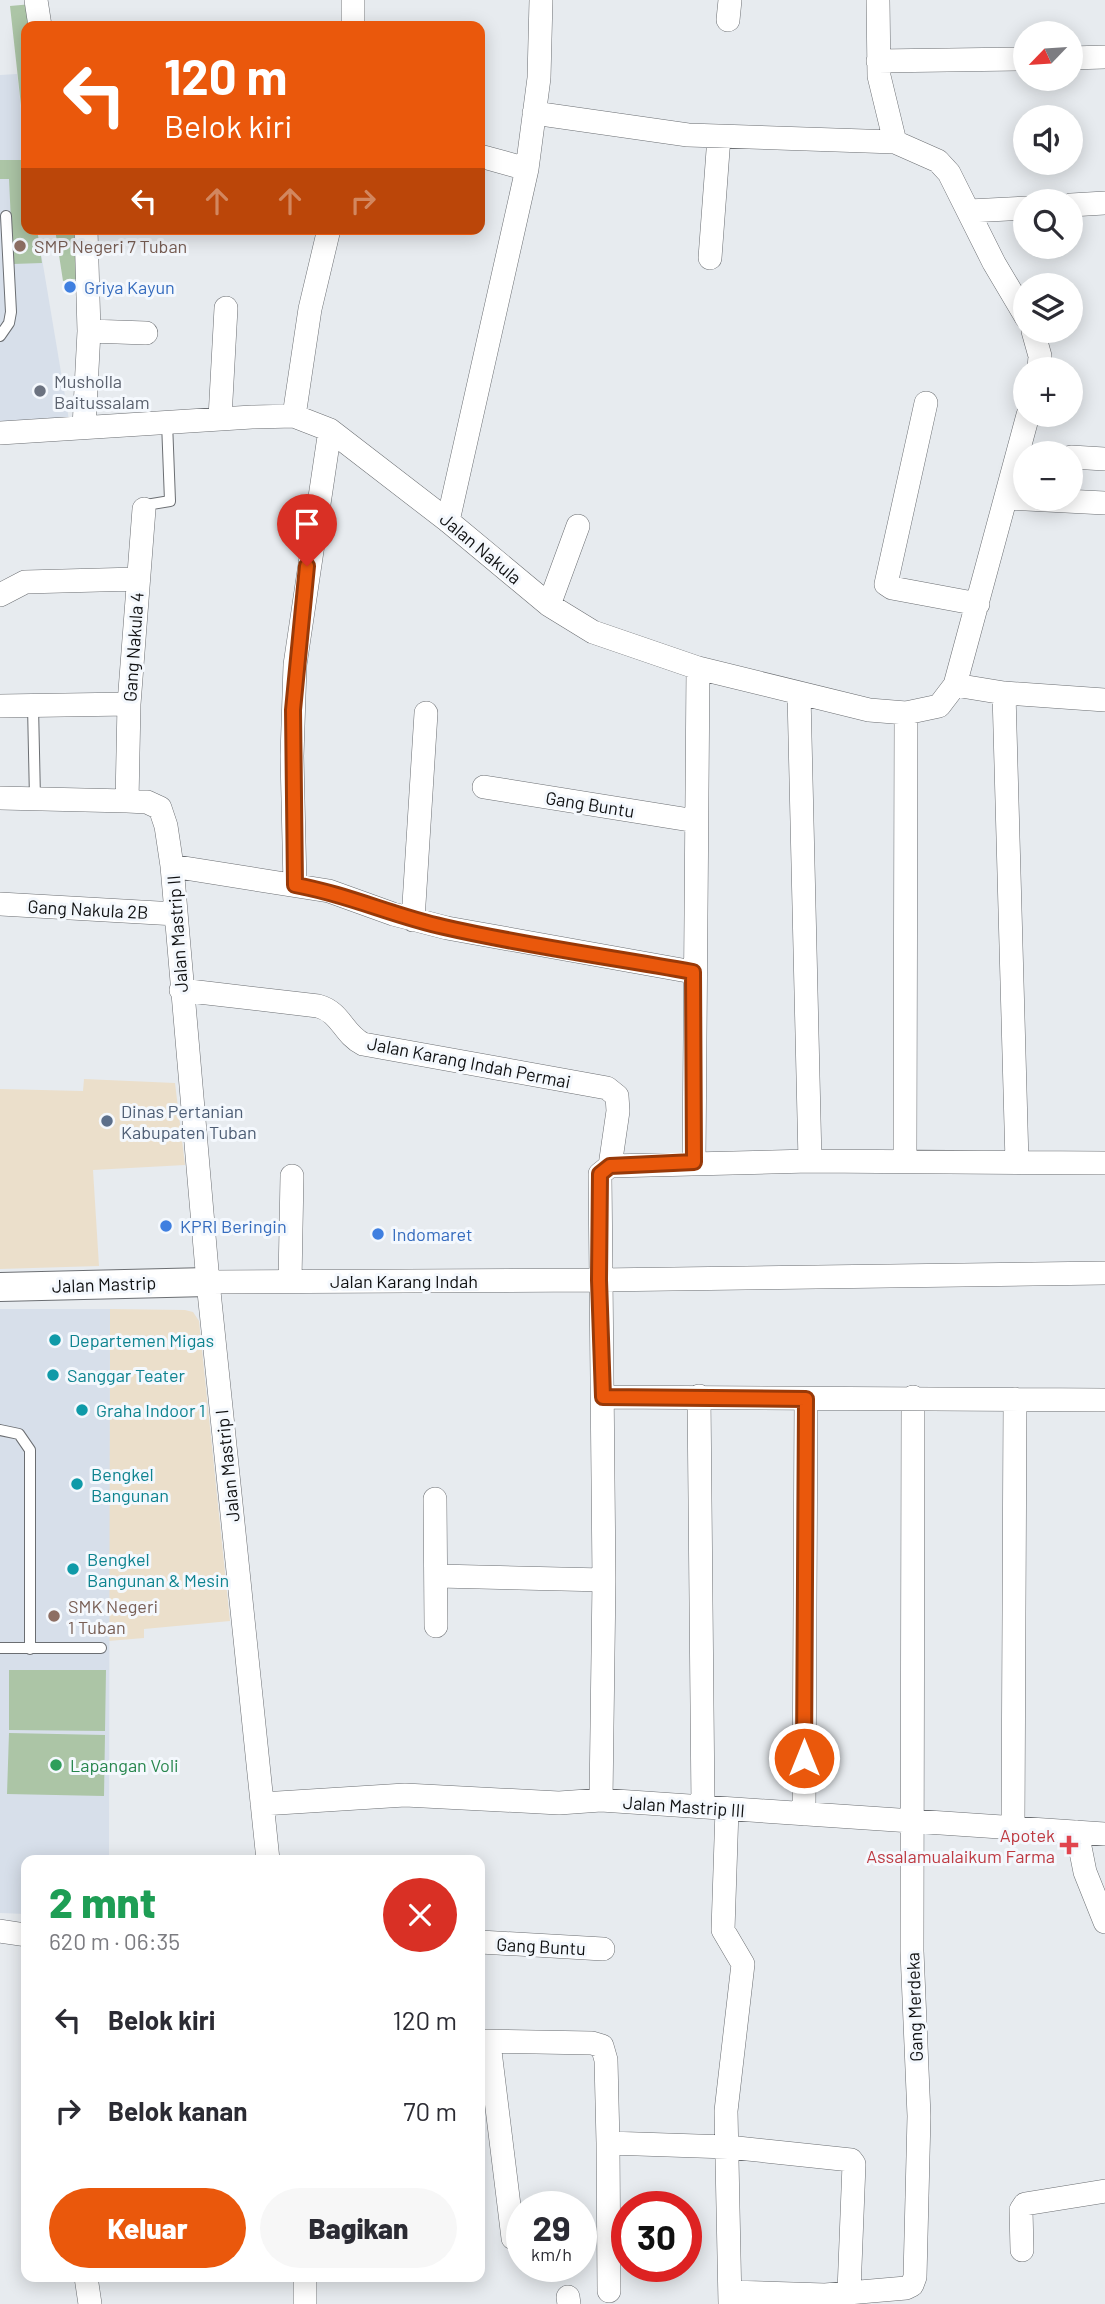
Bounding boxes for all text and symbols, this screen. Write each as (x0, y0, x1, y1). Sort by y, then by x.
north arrow (1013, 21, 1083, 91)
map controls (1013, 21, 1083, 511)
text: 120 m (164, 46, 287, 105)
icon: left (49, 49, 140, 140)
button: sound (1013, 105, 1083, 175)
text: Belok kiri (164, 106, 292, 144)
icon: left (125, 182, 163, 220)
icon: ahead (198, 182, 236, 220)
icon: ahead (271, 182, 309, 220)
icon: right (344, 182, 382, 220)
button: search (1013, 189, 1083, 259)
place label: SMP Negeri 7 Tuban (34, 235, 187, 257)
marker: SMP Negeri 7 Tuban (12, 238, 28, 254)
button: layers (1013, 273, 1083, 343)
place label: Griya Kayun (84, 276, 175, 298)
marker: Griya Kayun (62, 279, 78, 295)
button: + (1013, 357, 1083, 427)
place label: Musholla Baitussalam (54, 370, 150, 413)
marker: Musholla Baitussalam (32, 383, 48, 399)
button: − (1013, 441, 1083, 511)
pin (277, 494, 337, 566)
icon: arrive (288, 505, 326, 543)
street label: Jalan Nakula (436, 508, 526, 588)
street label: Gang Nakula 4 (118, 591, 148, 703)
street label: Gang Buntu (544, 786, 636, 822)
street label: Jalan Mastrip II (162, 875, 192, 993)
street label: Gang Nakula 2B (27, 895, 149, 923)
street label: Jalan Karang Indah Permai (365, 1031, 573, 1093)
place label: Dinas Pertanian Kabupaten Tuban (121, 1100, 257, 1143)
marker: Dinas Pertanian Kabupaten Tuban (99, 1113, 115, 1129)
place label: KPRI Beringin (180, 1215, 287, 1237)
marker: KPRI Beringin (158, 1218, 174, 1234)
place label: Indomaret (392, 1223, 472, 1245)
marker: Indomaret (370, 1226, 386, 1242)
street label: Jalan Karang Indah (330, 1270, 478, 1292)
street label: Jalan Mastrip (51, 1271, 157, 1297)
place label: Departemen Migas (69, 1329, 214, 1351)
marker: Departemen Migas (47, 1332, 63, 1348)
place label: Sanggar Teater (67, 1364, 185, 1386)
marker: Sanggar Teater (45, 1367, 61, 1383)
place label: Graha Indoor 1 (96, 1399, 205, 1421)
marker: Graha Indoor 1 (74, 1402, 90, 1418)
street label: Jalan Mastrip I (210, 1409, 244, 1523)
place label: Bengkel Bangunan (91, 1463, 169, 1506)
marker: Bengkel Bangunan (69, 1476, 85, 1492)
place label: Bengkel Bangunan & Mesin (87, 1548, 229, 1591)
marker: Bengkel Bangunan & Mesin (65, 1561, 81, 1577)
place label: SMK Negeri 1 Tuban (68, 1595, 158, 1638)
marker: SMK Negeri 1 Tuban (46, 1608, 62, 1624)
position arrow (767, 1721, 841, 1795)
place label: Lapangan Voli (70, 1754, 179, 1776)
marker: Lapangan Voli (48, 1757, 64, 1773)
street label: Jalan Mastrip III (622, 1791, 746, 1821)
place label: Apotek Assalamualaikum Farma (866, 1824, 1055, 1867)
marker: Apotek Assalamualaikum Farma (1061, 1837, 1077, 1853)
text: 2 mnt (49, 1876, 156, 1926)
button: close (383, 1878, 457, 1952)
text: 620 m · 06:35 (49, 1927, 180, 1955)
street label: Gang Buntu (496, 1933, 586, 1959)
street label: Gang Merdeka (901, 1952, 927, 2062)
icon: left (49, 2001, 87, 2039)
text: Belok kiri (108, 2004, 215, 2035)
text: 120 m (393, 2004, 457, 2035)
icon: right (49, 2092, 87, 2130)
text: Belok kanan (108, 2095, 247, 2126)
text: 70 m (403, 2095, 457, 2126)
button: Keluar (49, 2188, 246, 2268)
button: Bagikan (260, 2188, 457, 2268)
speed limit sign: 30 (611, 2191, 702, 2282)
text: 29 (532, 2206, 571, 2248)
text: km/h (531, 2243, 572, 2265)

